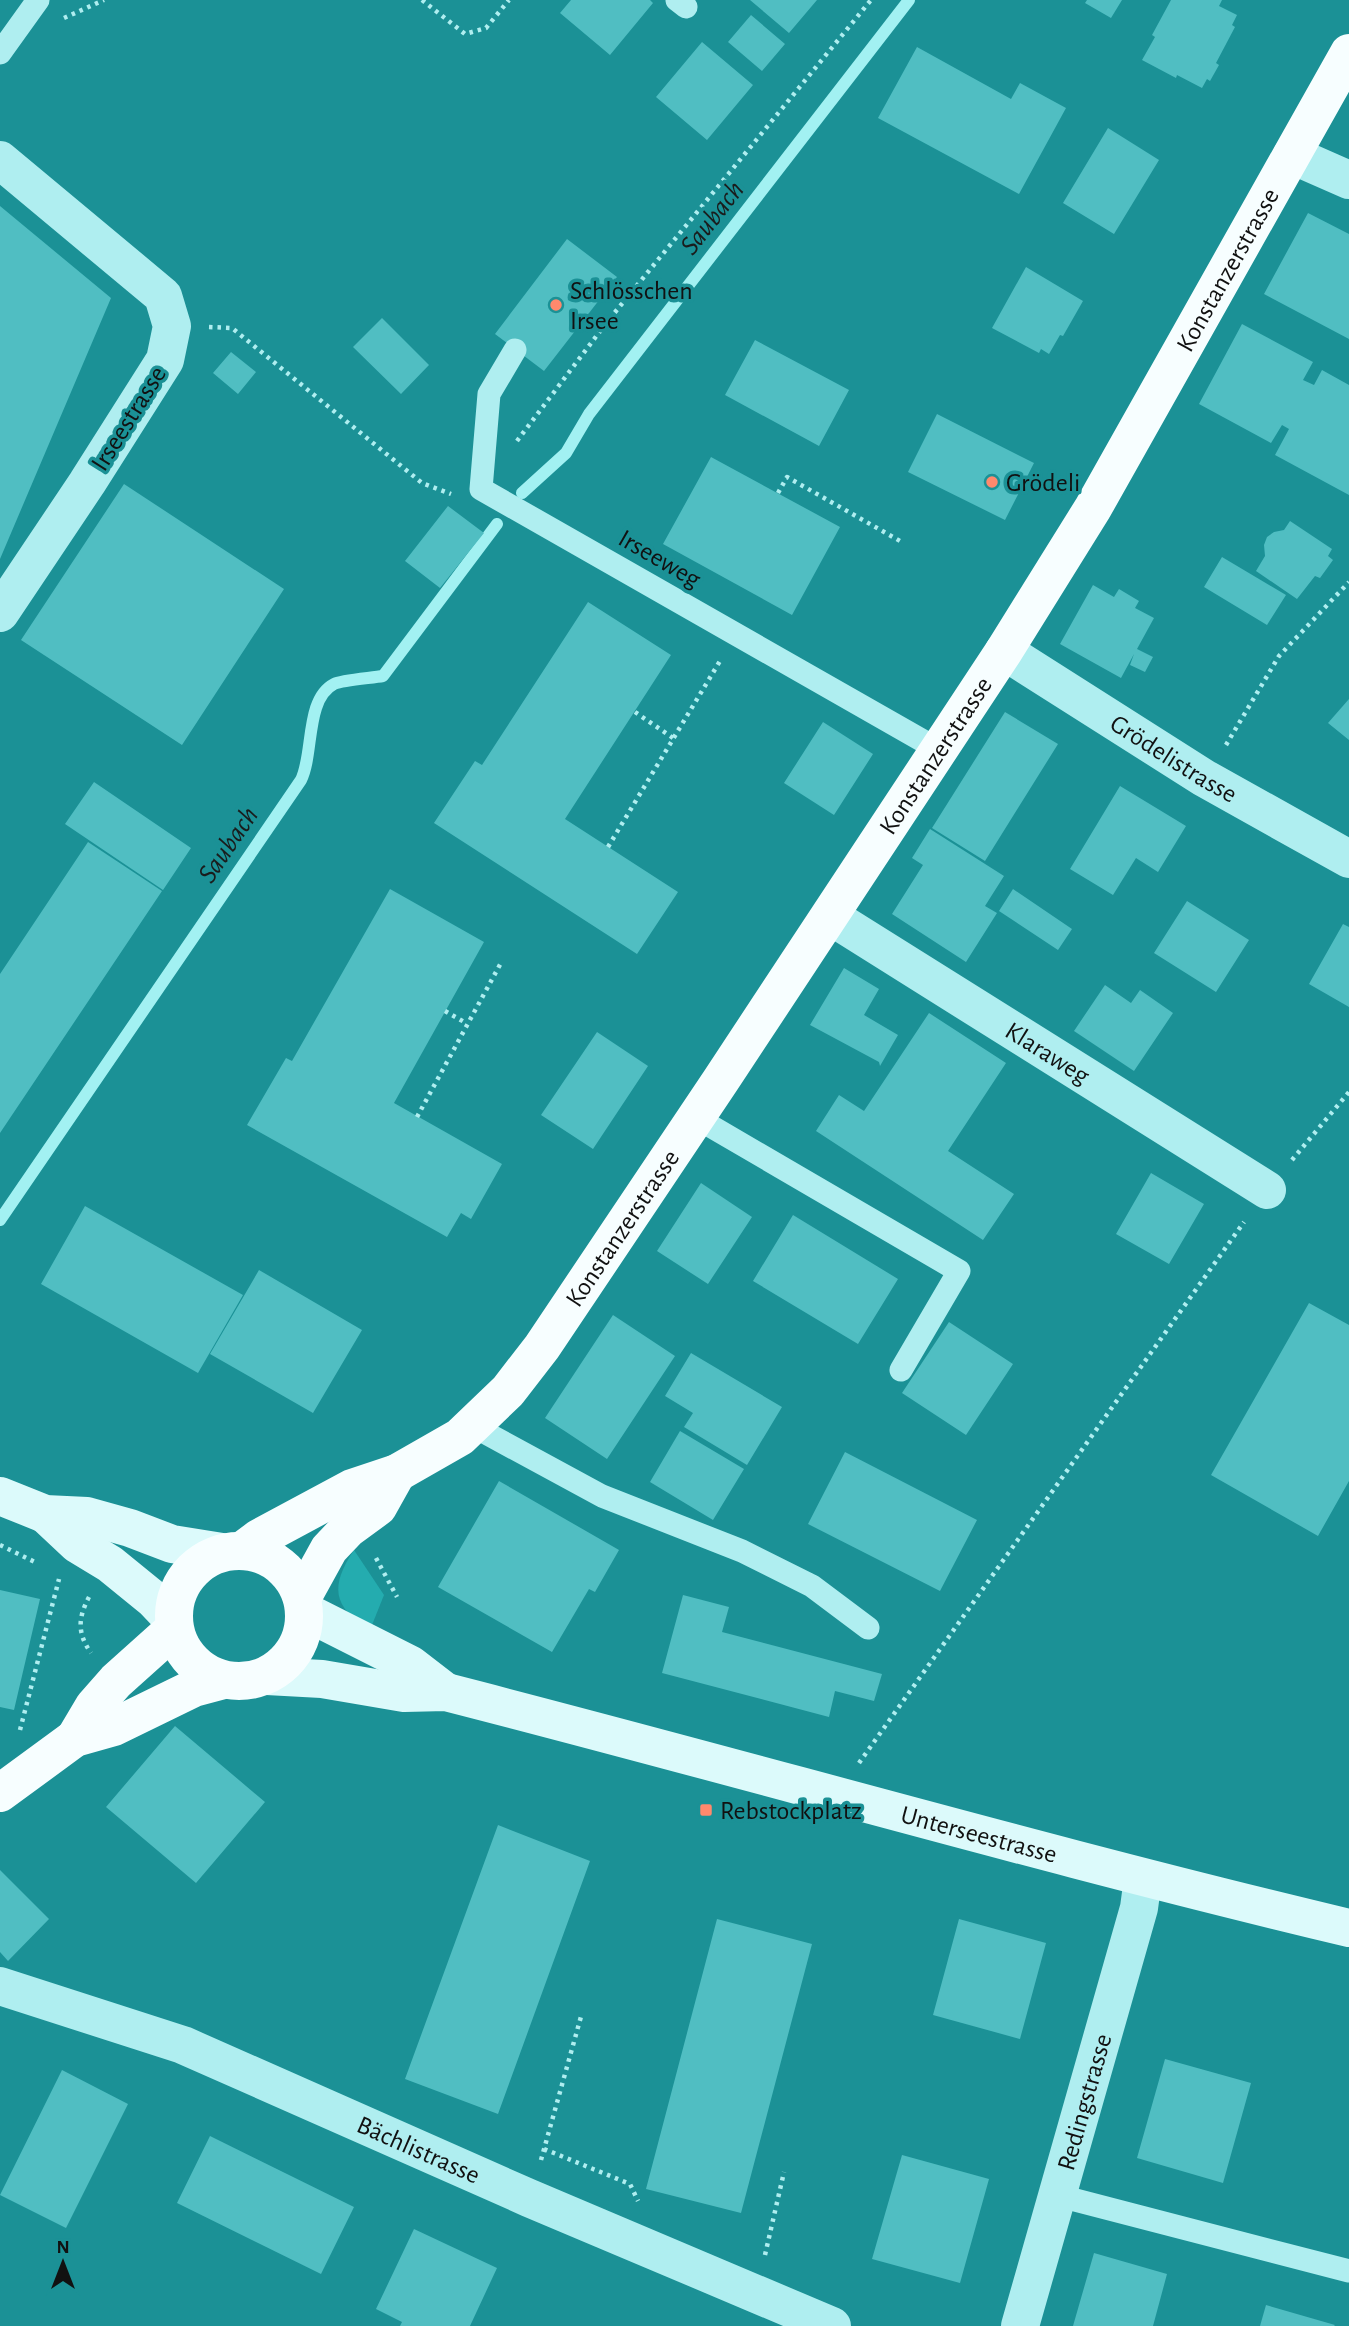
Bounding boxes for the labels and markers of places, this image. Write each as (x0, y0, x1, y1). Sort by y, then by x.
place label: Schlösschen Irsee (570, 278, 693, 334)
marker: Schlösschen Irsee (548, 297, 564, 313)
place label: Grödeli (1006, 470, 1080, 496)
marker: Grödeli (984, 474, 1000, 490)
place label: Rebstockplatz (720, 1798, 862, 1824)
marker: Rebstockplatz (698, 1802, 714, 1818)

